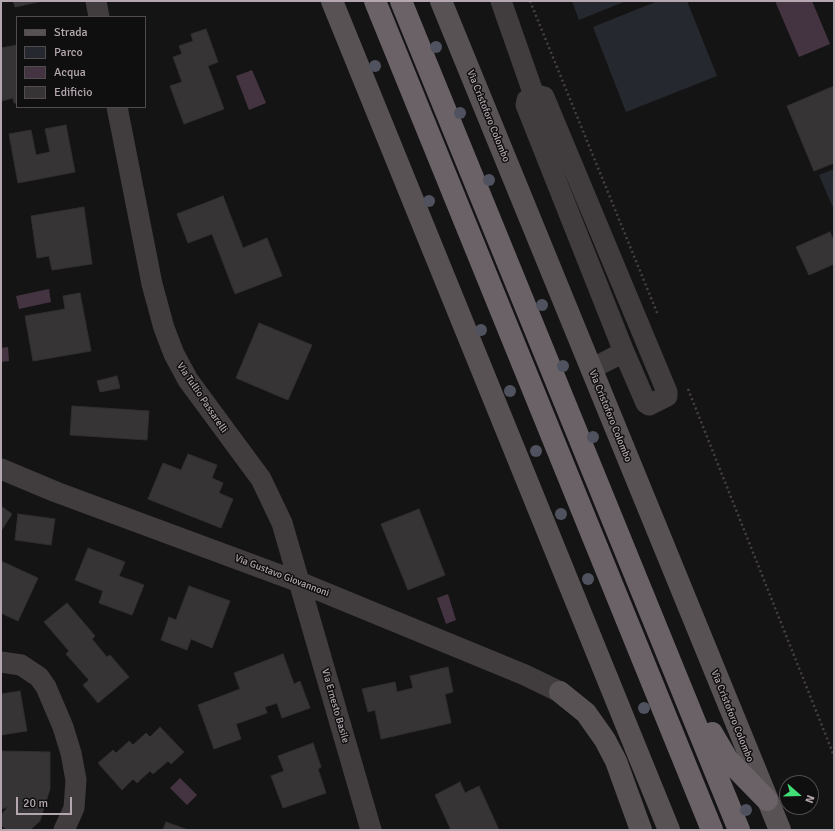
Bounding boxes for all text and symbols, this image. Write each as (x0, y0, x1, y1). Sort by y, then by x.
legend (16, 16, 146, 108)
text: Strada (54, 25, 88, 40)
text: Parco (54, 45, 83, 60)
text: Acqua (54, 65, 86, 80)
street label: Via Cristoforo Colombo (464, 68, 512, 164)
text: Edificio (54, 85, 92, 100)
street label: Via Tullio Passarelli (174, 360, 230, 436)
street label: Via Cristoforo Colombo (586, 368, 634, 464)
street label: Via Gustavo Giovannoni (233, 552, 331, 600)
street label: Via Ernesto Basile (319, 667, 351, 745)
street label: Via Cristoforo Colombo (708, 668, 756, 764)
north arrow (779, 775, 819, 815)
scale bar (18, 789, 74, 815)
text: N (802, 793, 817, 805)
text: 20 m (23, 796, 48, 811)

